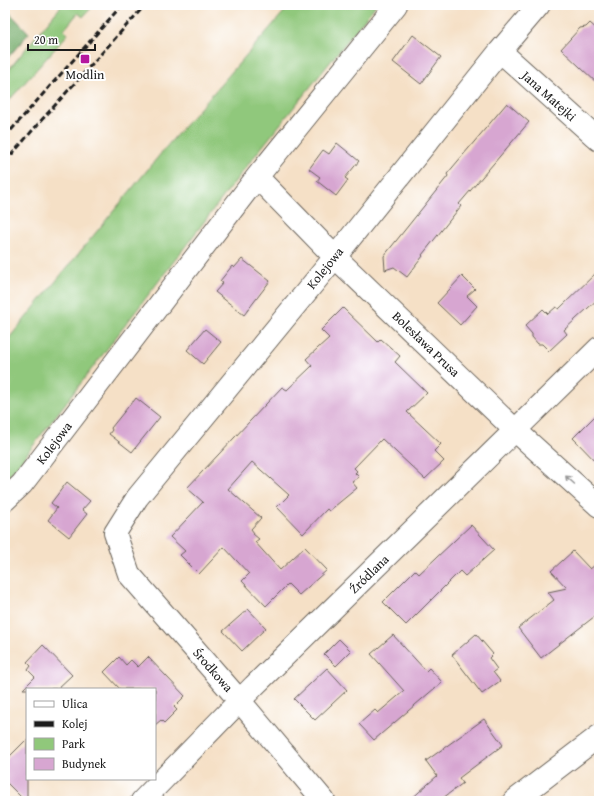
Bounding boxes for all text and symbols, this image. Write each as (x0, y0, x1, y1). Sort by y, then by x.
scale bar (28, 26, 95, 52)
text: 20 m (34, 31, 58, 48)
marker: Modlin (79, 53, 91, 65)
place label: Modlin (66, 65, 105, 84)
street label: Jana Matejki (516, 65, 581, 126)
street label: Kolejowa (302, 242, 348, 293)
street label: Bolesława Prusa (388, 307, 465, 382)
street label: Kolejowa (32, 417, 77, 468)
one-way arrow (565, 475, 575, 485)
street label: Źródlana (345, 550, 394, 598)
street label: Środkowa (188, 644, 238, 697)
legend (26, 688, 156, 780)
text: Ulica (62, 695, 88, 712)
text: Kolej (62, 715, 87, 732)
text: Park (62, 735, 86, 752)
text: Budynek (62, 755, 107, 772)

